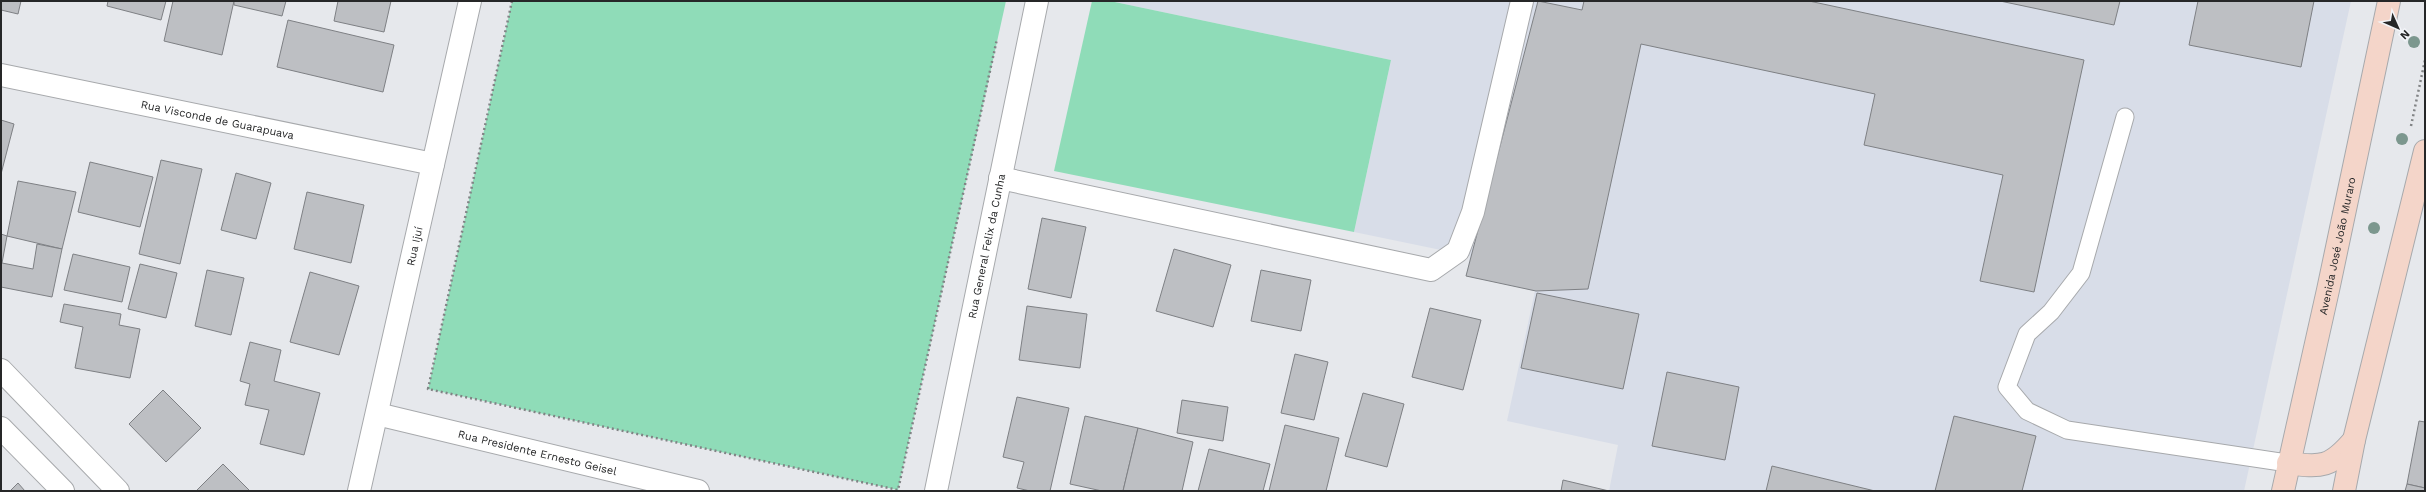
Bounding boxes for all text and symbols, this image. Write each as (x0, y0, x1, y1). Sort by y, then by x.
north arrow (2378, 8, 2418, 48)
text: N (2397, 27, 2412, 42)
street label: Rua Visconde de Guarapuava (140, 97, 295, 142)
street label: Rua General Felix da Cunha (965, 173, 1008, 320)
street label: Avenida José João Muraro (2316, 176, 2358, 316)
street label: Rua Ijuí (404, 225, 425, 267)
street label: Rua Presidente Ernesto Geisel (457, 427, 619, 478)

